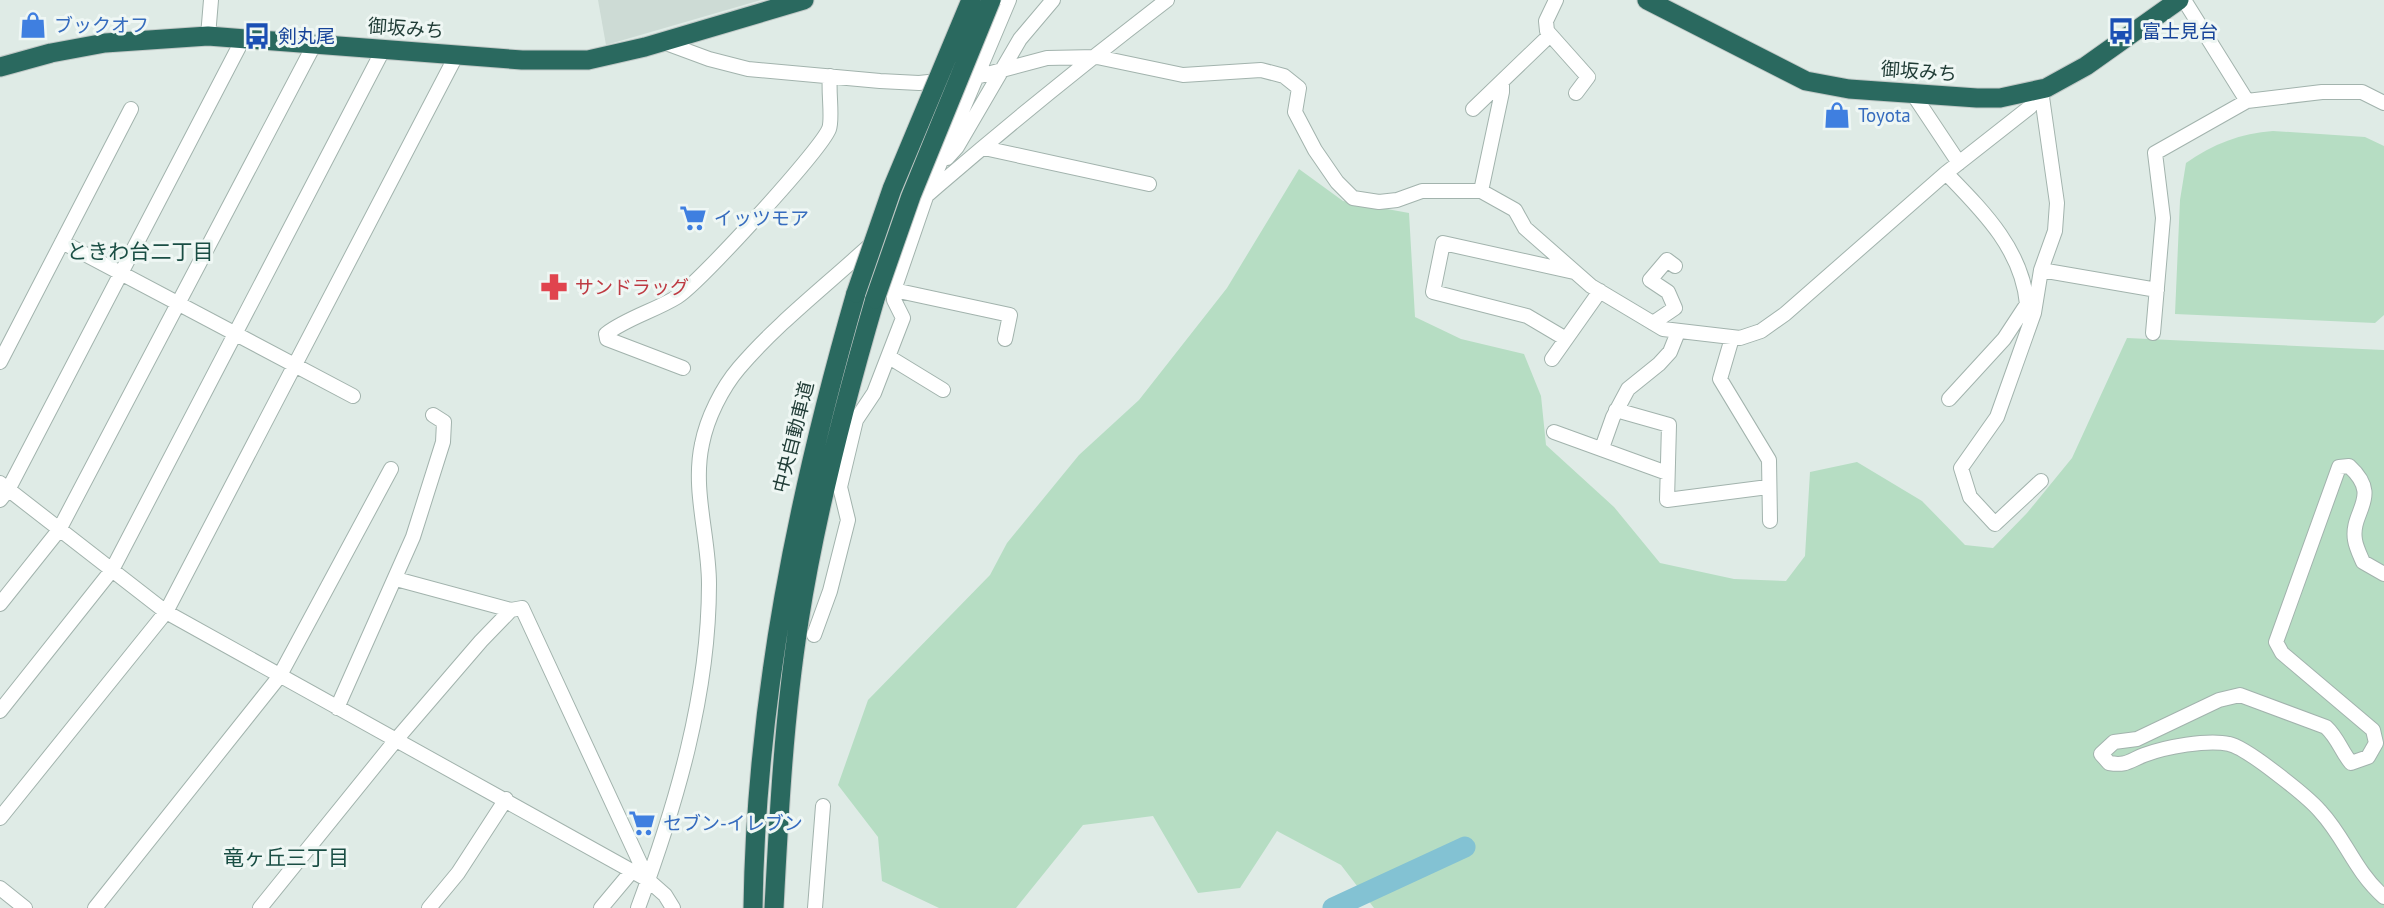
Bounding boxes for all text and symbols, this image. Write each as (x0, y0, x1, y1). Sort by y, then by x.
shop icon: ブックオフ (18, 10, 48, 40)
place label: ブックオフ (54, 13, 149, 37)
street label: 御坂みち (367, 13, 445, 43)
bus stop icon: 富士見台 (2106, 16, 2136, 46)
place label: 富士見台 (2142, 19, 2218, 43)
bus stop icon: 剣丸尾 (242, 21, 272, 51)
place label: 剣丸尾 (278, 24, 335, 48)
street label: 御坂みち (1880, 56, 1958, 86)
shop icon: Toyota (1822, 100, 1852, 130)
place label: Toyota (1858, 103, 1911, 127)
supermarket icon: イッツモア (678, 203, 708, 233)
place label: イッツモア (714, 206, 809, 230)
district label: ときわ台二丁目 (67, 238, 214, 265)
pharmacy icon: サンドラッグ (539, 272, 569, 302)
place label: サンドラッグ (575, 275, 689, 299)
street label: 中央自動車道 (768, 379, 818, 495)
supermarket icon: セブン-イレブン (627, 808, 657, 838)
place label: セブン-イレブン (663, 811, 803, 835)
district label: 竜ヶ丘三丁目 (223, 844, 349, 871)

